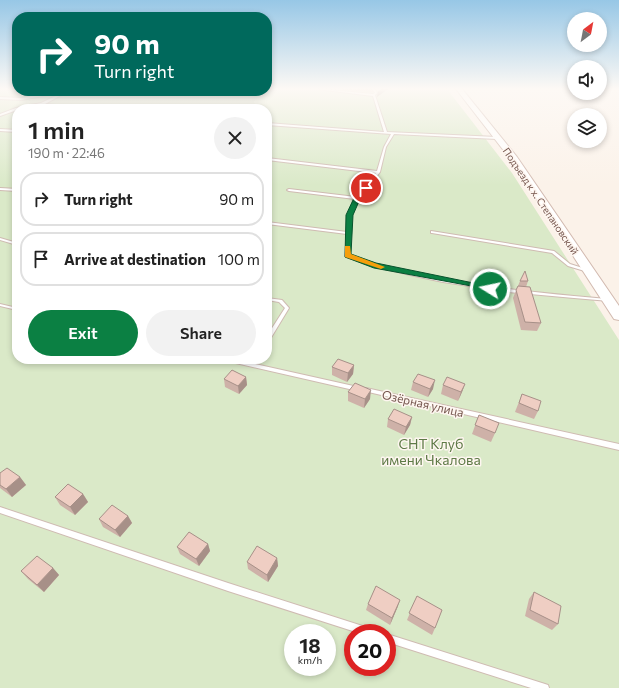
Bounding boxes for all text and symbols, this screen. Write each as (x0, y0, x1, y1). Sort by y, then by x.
north arrow (567, 12, 607, 52)
map controls (567, 12, 607, 148)
text: 90 m (94, 26, 160, 60)
icon: right (28, 28, 80, 80)
text: Turn right (94, 60, 174, 82)
button: sound (567, 60, 607, 100)
button: layers (567, 108, 607, 148)
text: 1 min (28, 115, 85, 144)
button: close (214, 117, 256, 159)
text: 190 m · 22:46 (28, 145, 105, 161)
street label: Подъезд к х. Степановский (501, 145, 581, 257)
pin (349, 171, 383, 205)
icon: arrive (355, 177, 377, 199)
icon: right (30, 188, 52, 210)
text: Turn right (64, 190, 133, 208)
text: 90 m (219, 190, 254, 208)
icon: arrive (30, 248, 52, 270)
text: Arrive at destination (64, 250, 206, 268)
text: 100 m (218, 250, 260, 268)
position arrow (469, 268, 511, 310)
button: Exit (28, 310, 138, 356)
button: Share (146, 310, 256, 356)
street label: Озёрная улица (381, 387, 465, 419)
park label: СНТ Клуб имени Чкалова (381, 435, 481, 468)
speed limit sign: 20 (344, 624, 396, 676)
text: 18 (299, 633, 321, 657)
text: km/h (298, 654, 322, 666)

